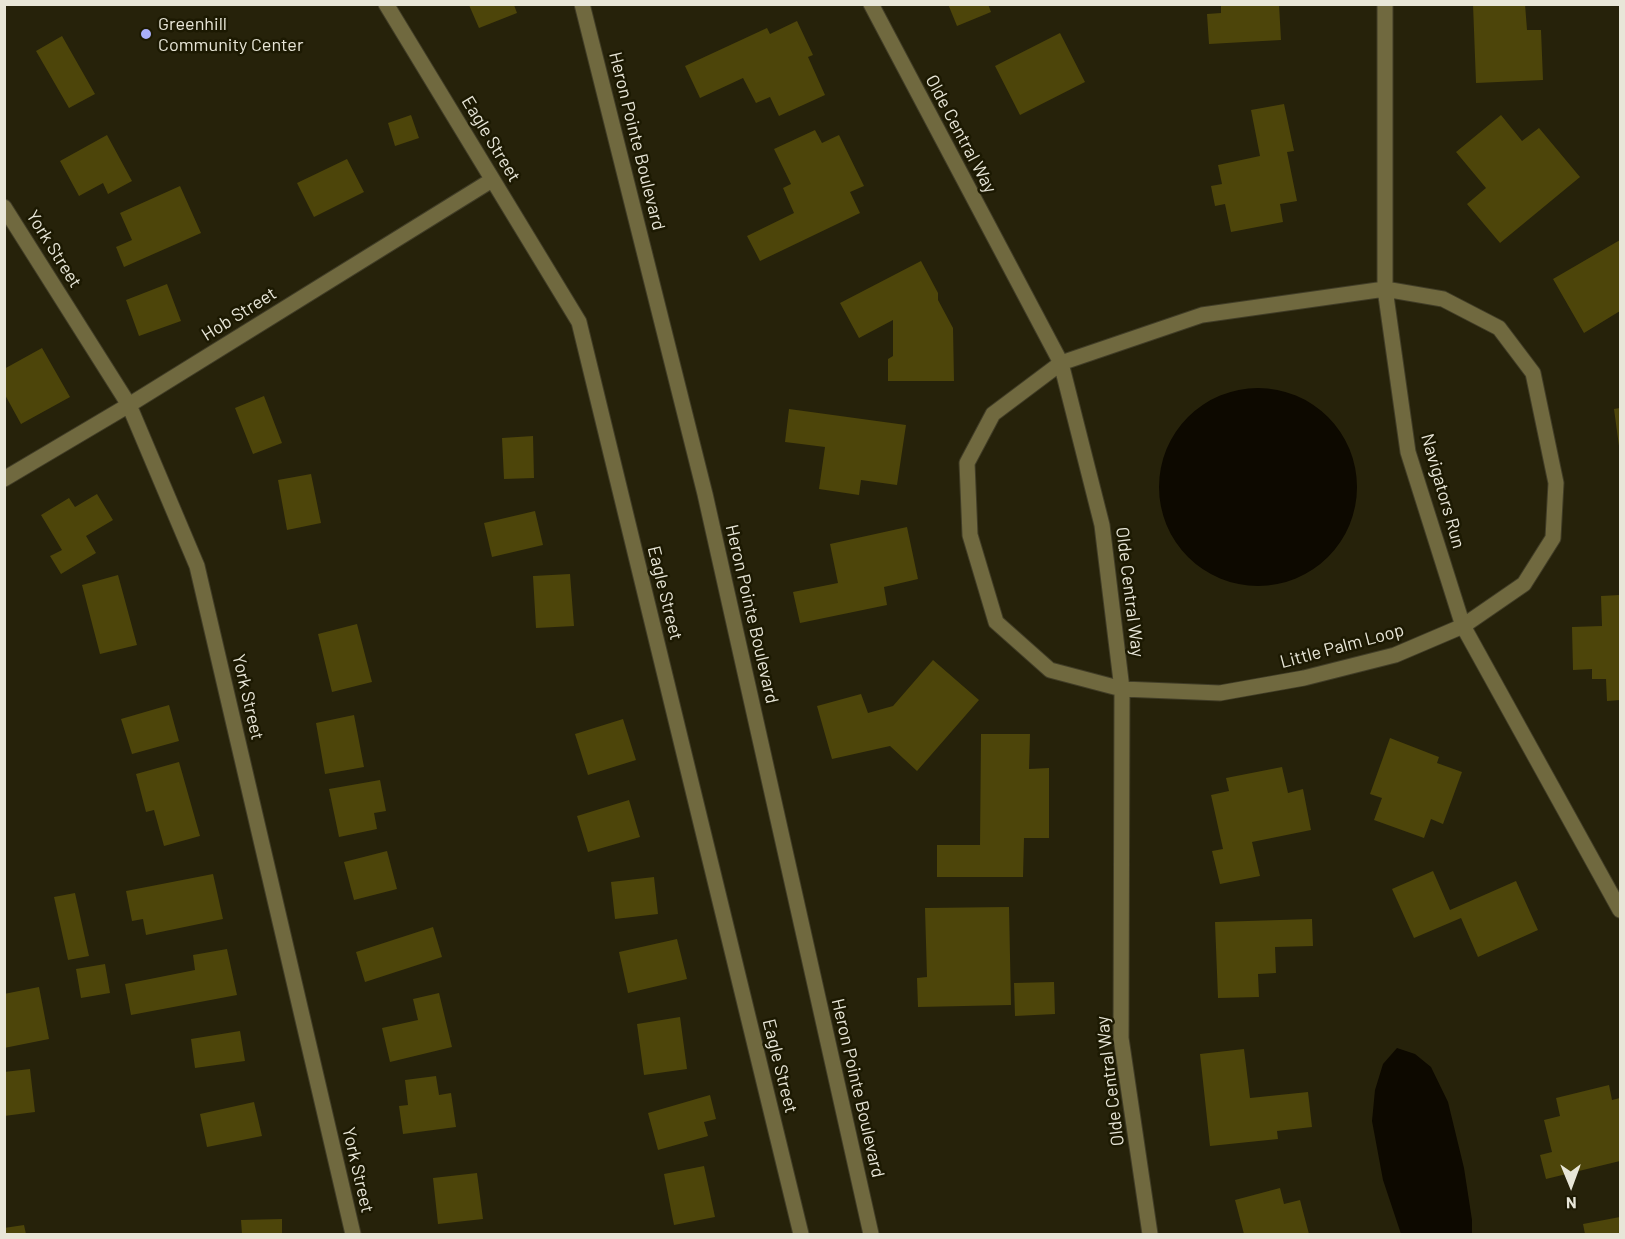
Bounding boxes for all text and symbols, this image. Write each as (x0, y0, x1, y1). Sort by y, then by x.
place label: Greenhill Community Center (158, 13, 304, 56)
marker: Greenhill Community Center (139, 27, 153, 41)
street label: Heron Pointe Boulevard (604, 50, 670, 232)
street label: Olde Central Way (921, 71, 1001, 197)
street label: Eagle Street (457, 92, 525, 186)
street label: York Street (22, 206, 86, 292)
street label: Hob Street (198, 283, 280, 345)
street label: Navigators Run (1416, 431, 1470, 551)
street label: Heron Pointe Boulevard (721, 522, 783, 706)
street label: Olde Central Way (1111, 526, 1149, 658)
street label: Eagle Street (643, 544, 687, 642)
street label: Little Palm Loop (1278, 619, 1406, 673)
street label: York Street (228, 652, 268, 742)
street label: Heron Pointe Boulevard (827, 996, 889, 1180)
street label: Olde Central Way (1091, 1015, 1129, 1147)
street label: Eagle Street (758, 1017, 802, 1115)
street label: York Street (338, 1125, 378, 1215)
north arrow (1541, 1155, 1601, 1215)
text: N (1566, 1194, 1577, 1213)

